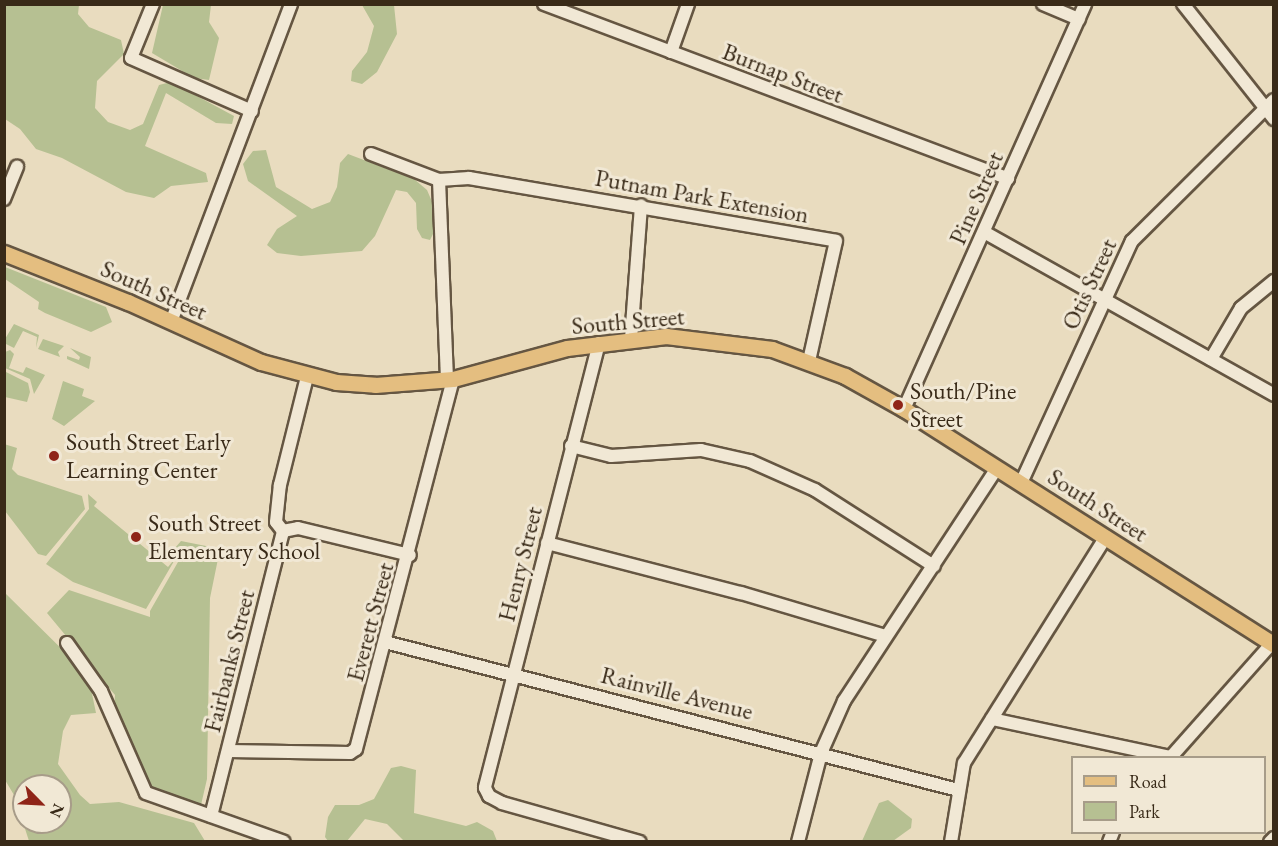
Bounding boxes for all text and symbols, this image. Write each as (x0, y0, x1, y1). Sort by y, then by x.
street label: Burnap Street (719, 37, 847, 109)
street label: Pine Street (943, 147, 1009, 249)
street label: Putnam Park Extension (593, 163, 811, 229)
street label: Otis Street (1055, 234, 1123, 334)
street label: South Street (96, 254, 212, 326)
street label: South Street (570, 302, 686, 340)
place label: South/Pine Street (910, 377, 1016, 433)
marker: South/Pine Street (891, 398, 905, 412)
place label: South Street Early Learning Center (66, 428, 231, 484)
marker: South Street Early Learning Center (47, 449, 61, 463)
street label: South Street (1043, 462, 1153, 548)
street label: Henry Street (492, 503, 548, 625)
place label: South Street Elementary School (148, 509, 320, 565)
marker: South Street Elementary School (129, 530, 143, 544)
street label: Everett Street (340, 559, 400, 685)
street label: Fairbanks Street (197, 587, 261, 735)
street label: Rainville Avenue (598, 660, 756, 726)
legend (1071, 756, 1266, 834)
text: Road (1129, 770, 1167, 793)
north arrow (12, 774, 72, 834)
text: Park (1129, 800, 1160, 823)
text: N (45, 801, 69, 821)

